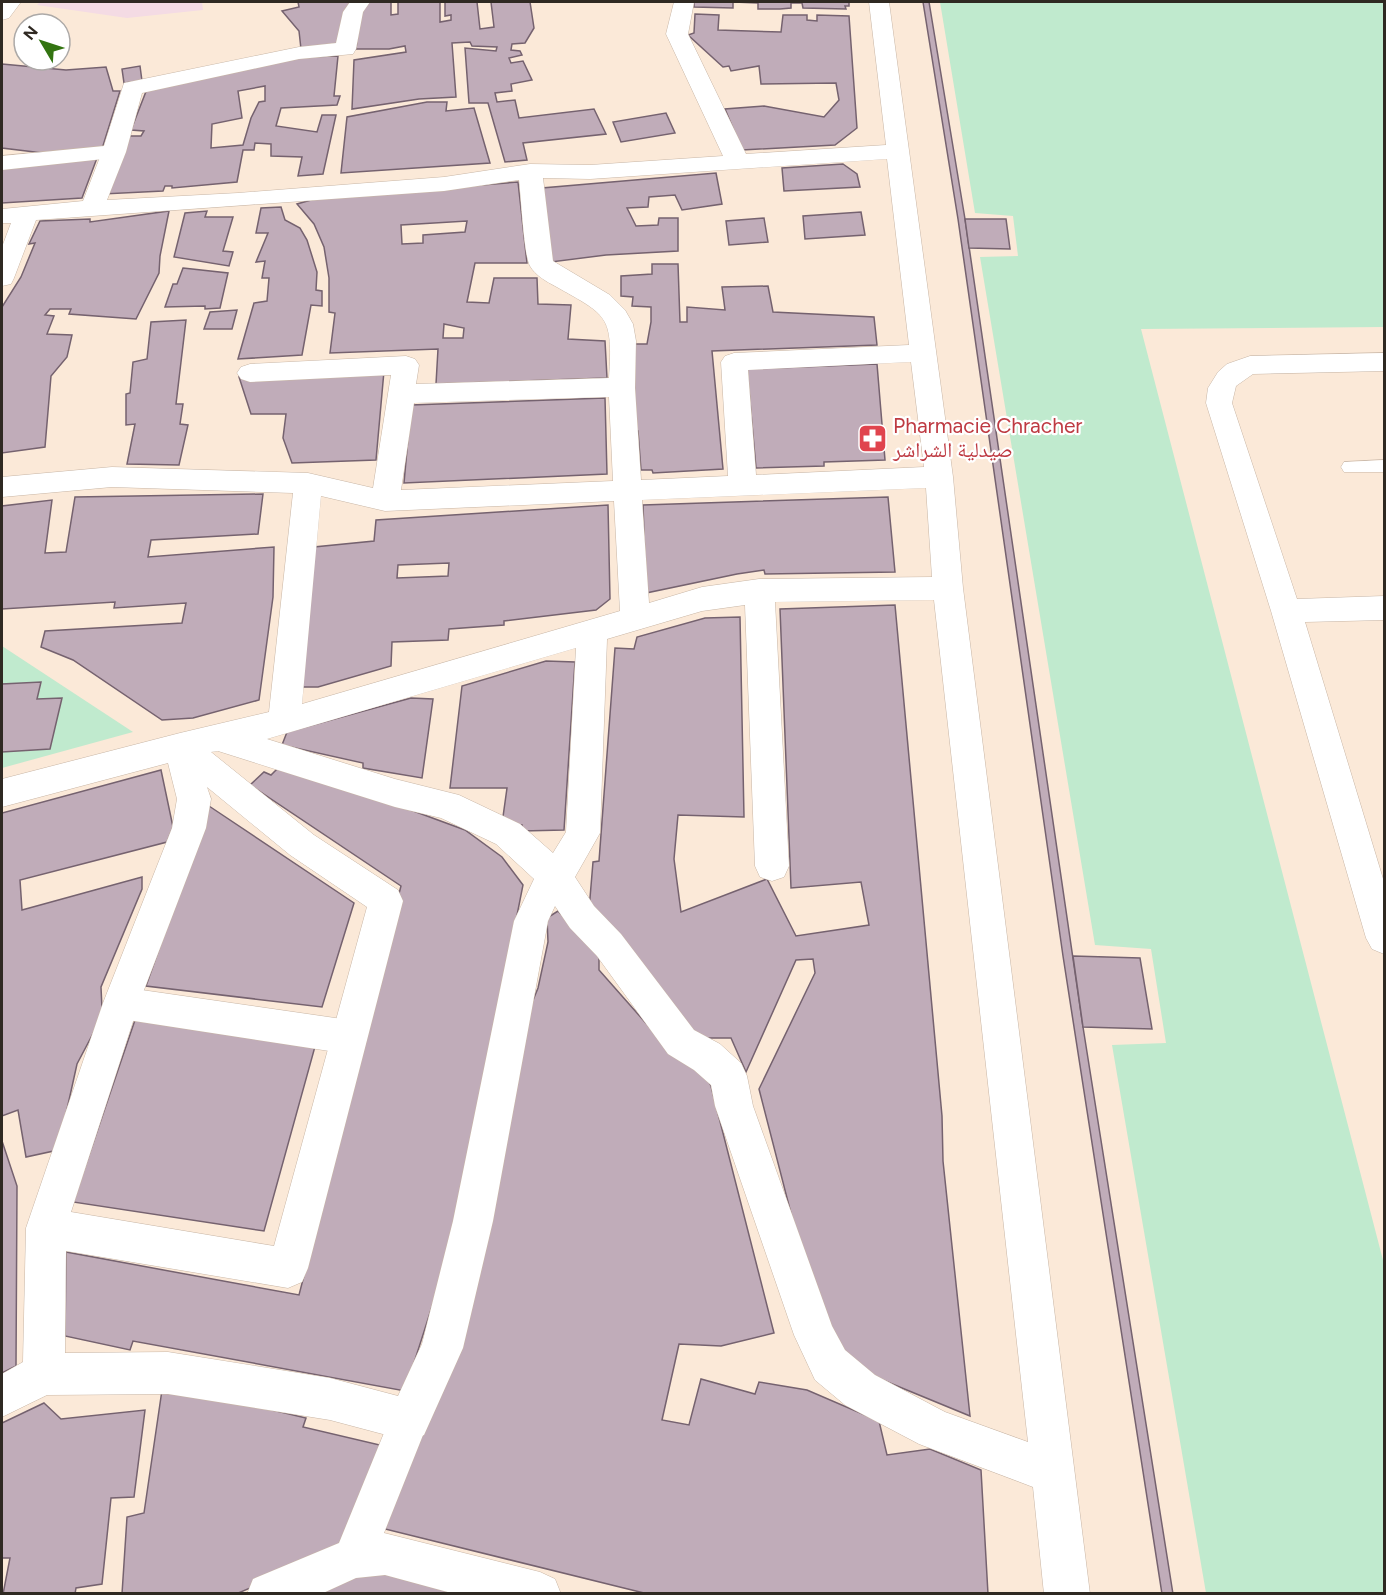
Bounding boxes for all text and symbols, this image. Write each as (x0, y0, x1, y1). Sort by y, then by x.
north arrow (12, 12, 72, 72)
text: N (19, 22, 42, 44)
place label: Pharmacie Chracher صيدلية الشراشر (892, 413, 1082, 462)
pharmacy icon: Pharmacie Chracher صيدلية الشراشر (856, 422, 888, 454)

